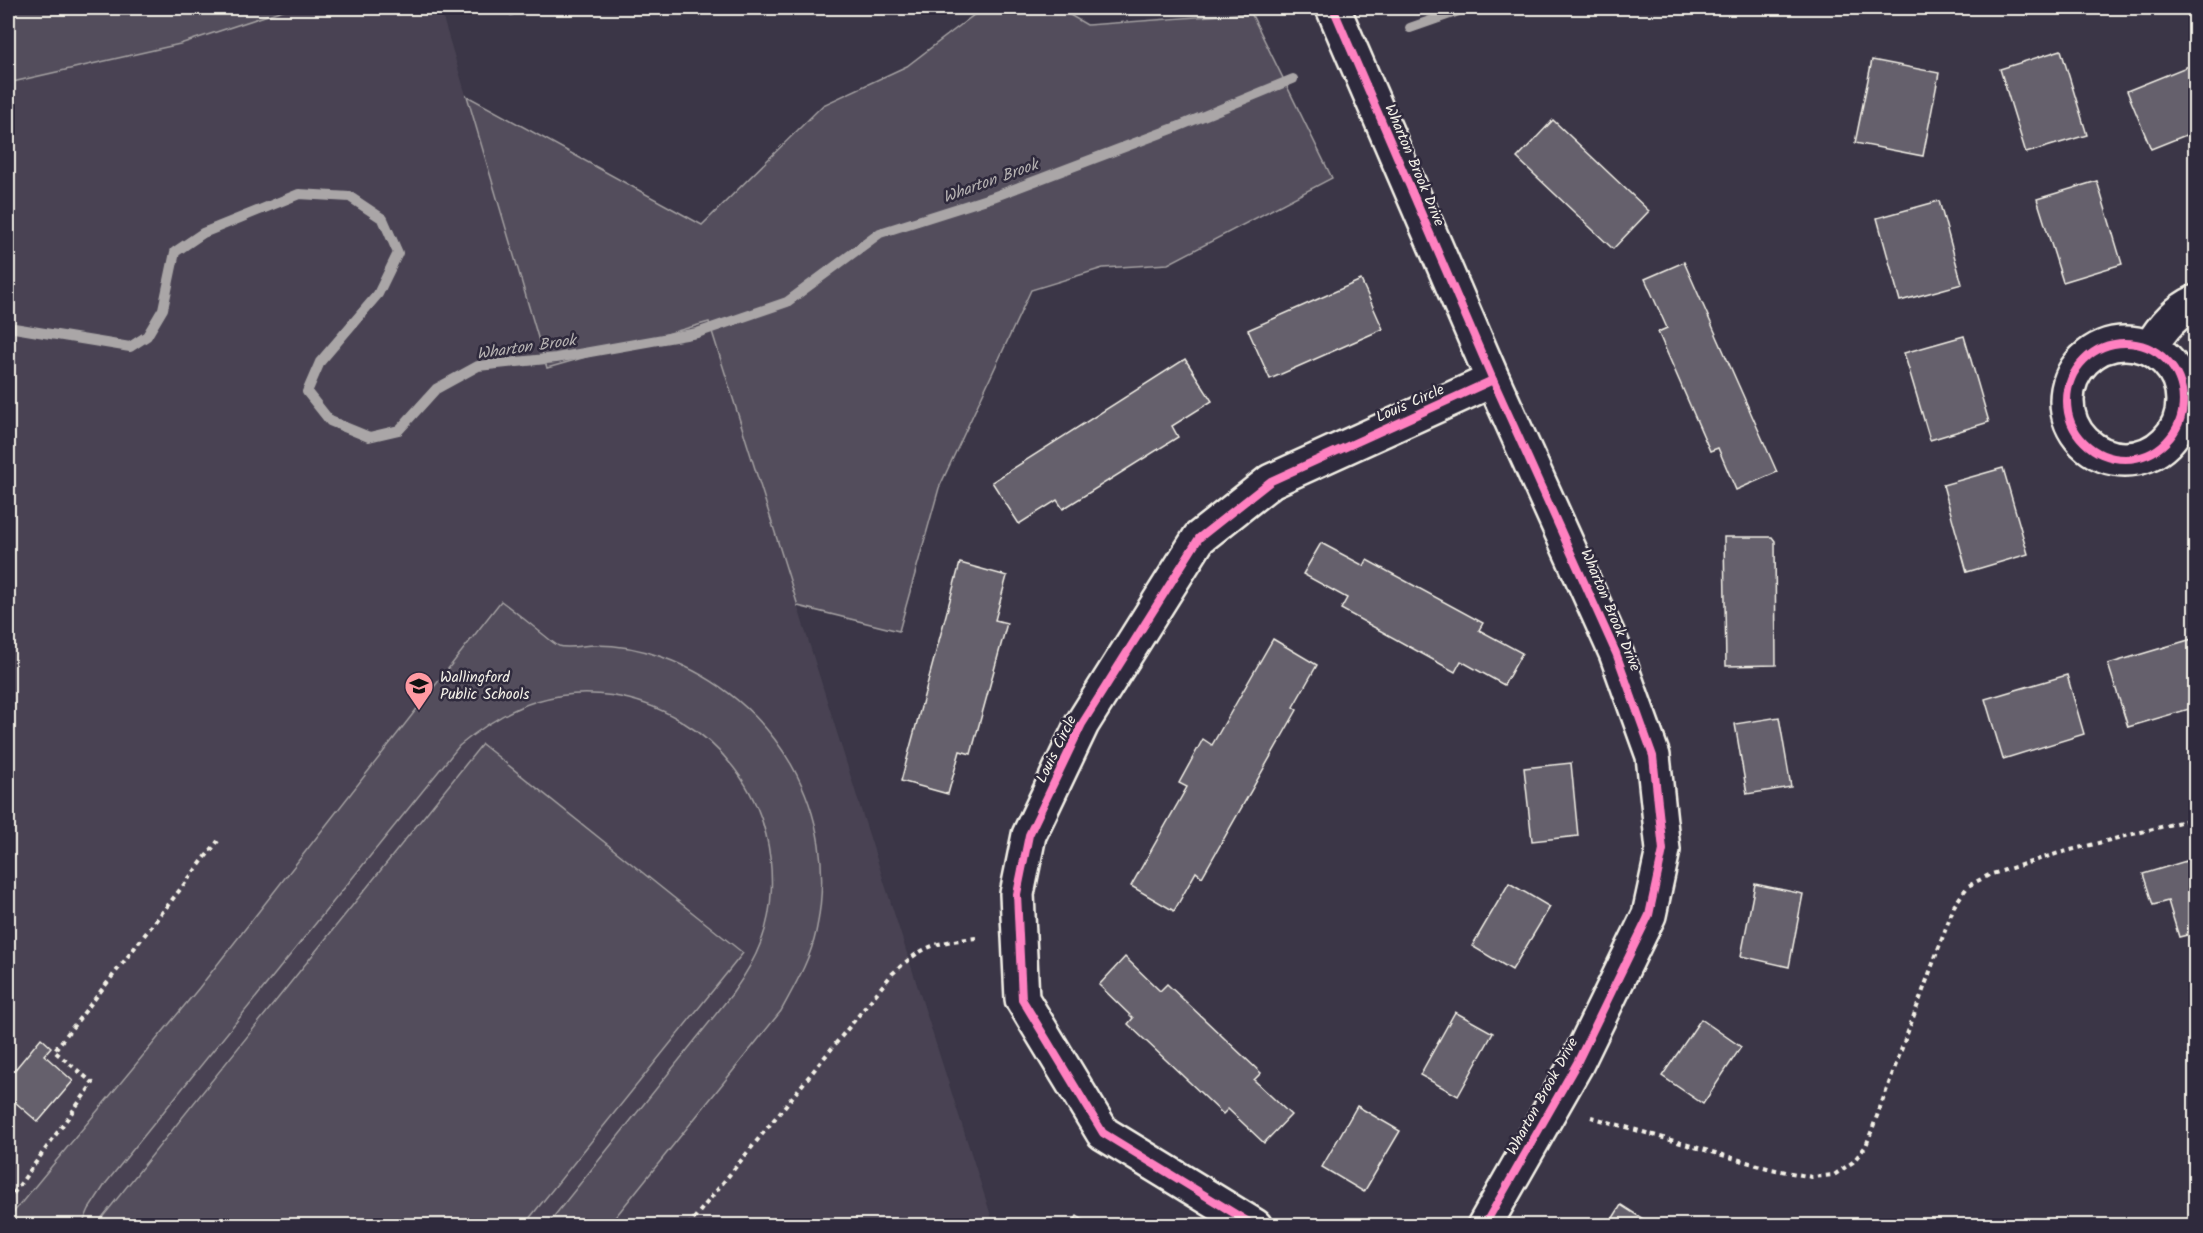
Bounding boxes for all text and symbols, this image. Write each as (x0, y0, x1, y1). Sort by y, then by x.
street label: Wharton Brook Drive (1377, 100, 1451, 231)
water label: Wharton Brook (939, 152, 1044, 210)
water label: Wharton Brook (475, 328, 580, 367)
street label: Louis Circle (1372, 378, 1449, 430)
street label: Wharton Brook Drive (1573, 545, 1647, 676)
place label: Wallingford Public Schools (440, 666, 530, 707)
school or university icon: Wallingford Public Schools (403, 670, 435, 712)
street label: Louis Circle (1030, 711, 1084, 787)
street label: Wharton Brook Drive (1501, 1033, 1585, 1160)

